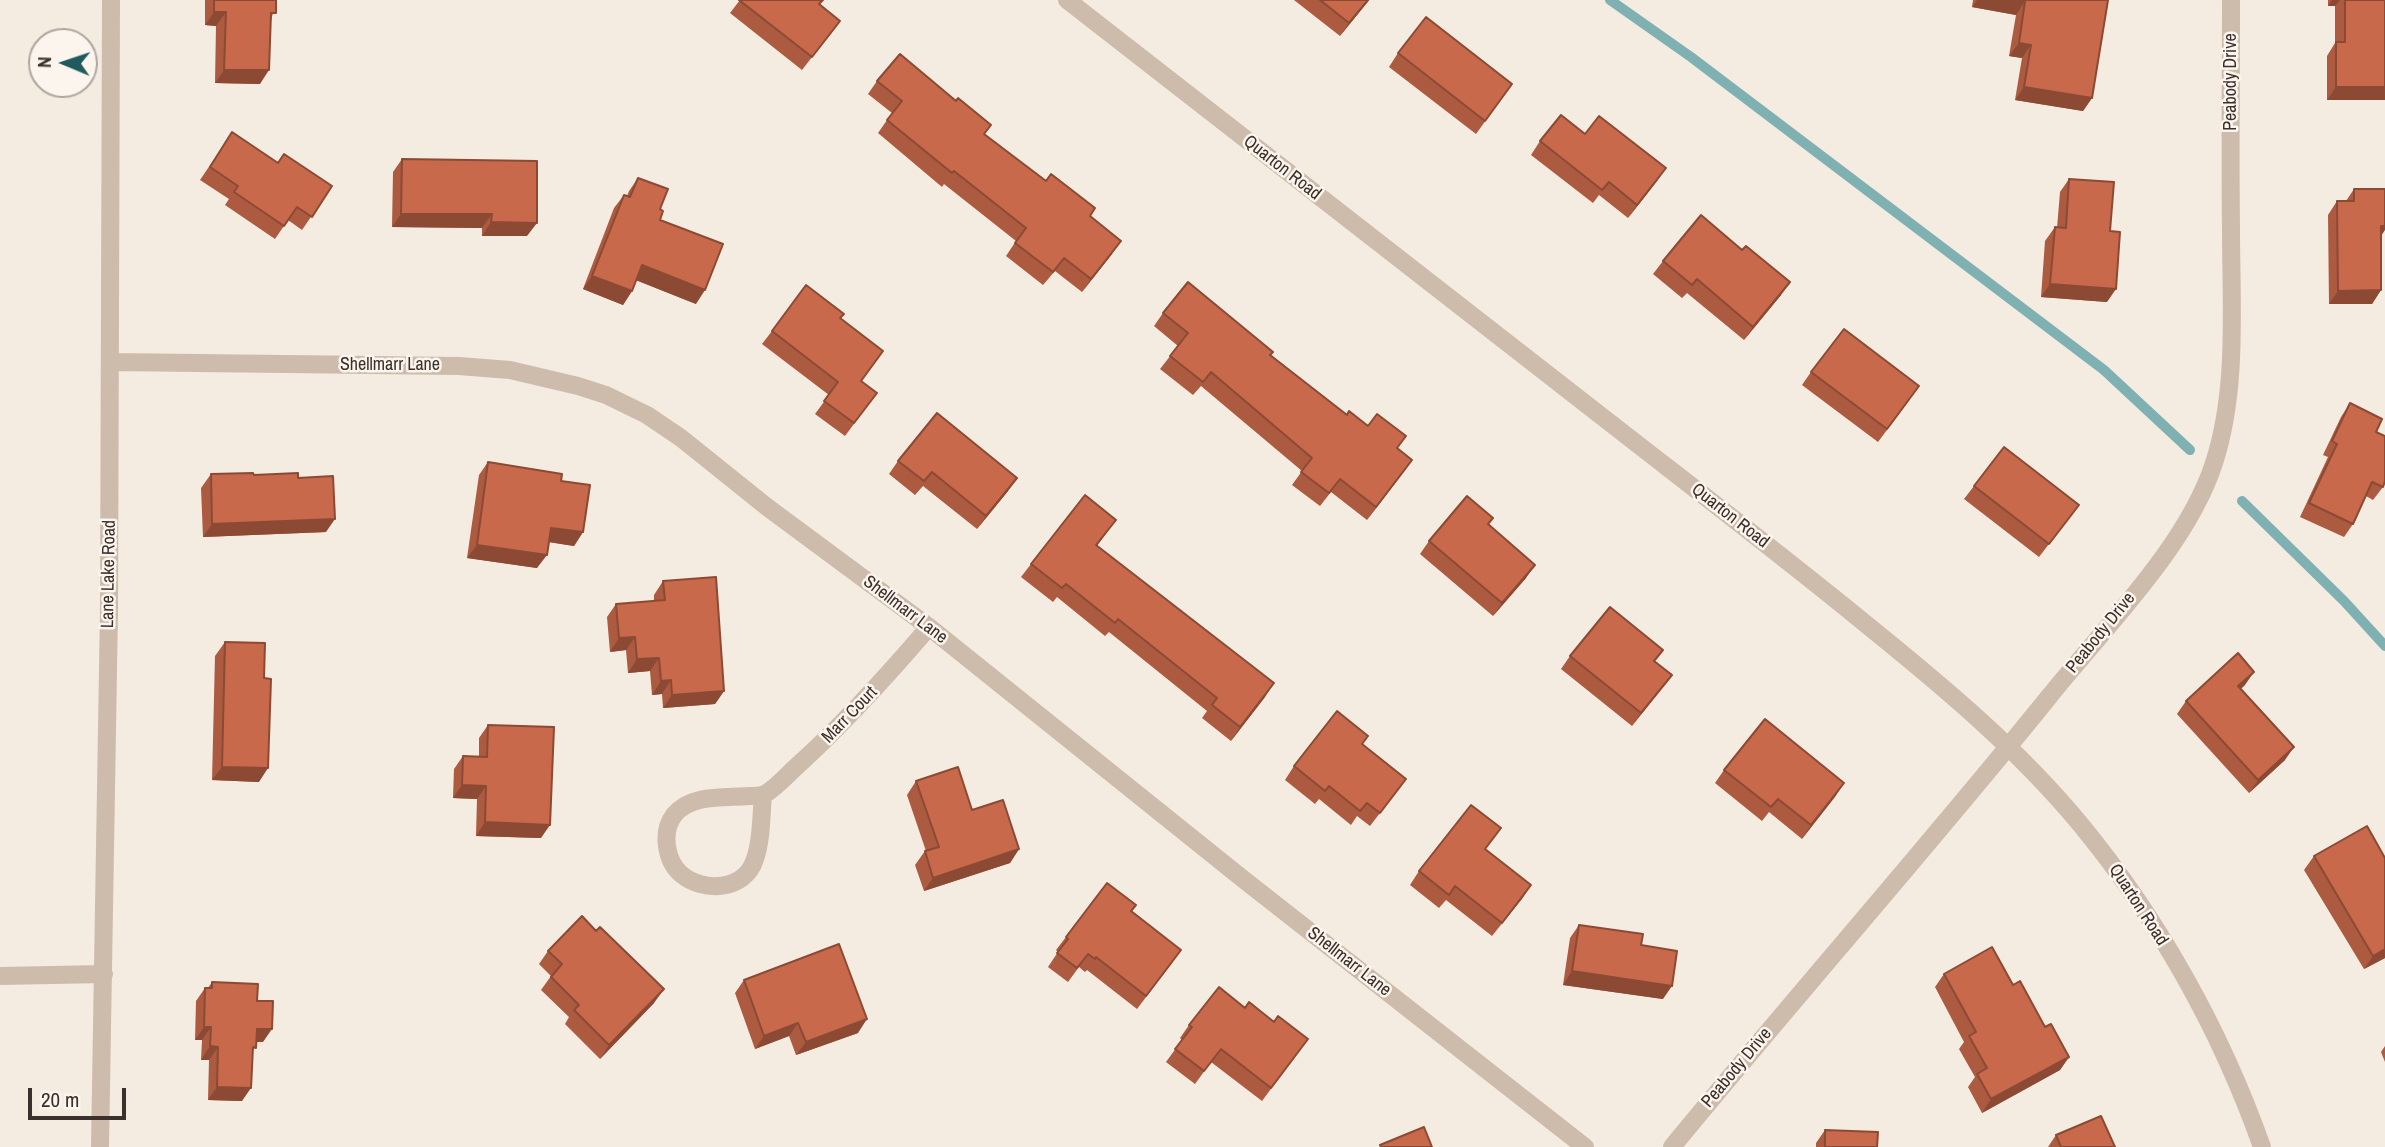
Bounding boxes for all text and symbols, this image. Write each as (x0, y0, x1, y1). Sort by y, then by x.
north arrow (28, 28, 98, 98)
street label: Peabody Drive (2220, 33, 2242, 131)
text: N (31, 56, 57, 68)
street label: Quarton Road (1239, 131, 1325, 205)
street label: Shellmarr Lane (340, 354, 440, 376)
street label: Quarton Road (1687, 479, 1773, 553)
street label: Lane Lake Road (97, 520, 121, 628)
street label: Shellmarr Lane (859, 571, 951, 649)
street label: Peabody Drive (2062, 588, 2140, 678)
street label: Marr Court (818, 682, 882, 748)
street label: Quarton Road (2104, 860, 2172, 950)
street label: Shellmarr Lane (1303, 923, 1395, 1001)
street label: Peabody Drive (1697, 1024, 1777, 1112)
scale bar (32, 1074, 130, 1118)
text: 20 m (41, 1085, 79, 1114)

